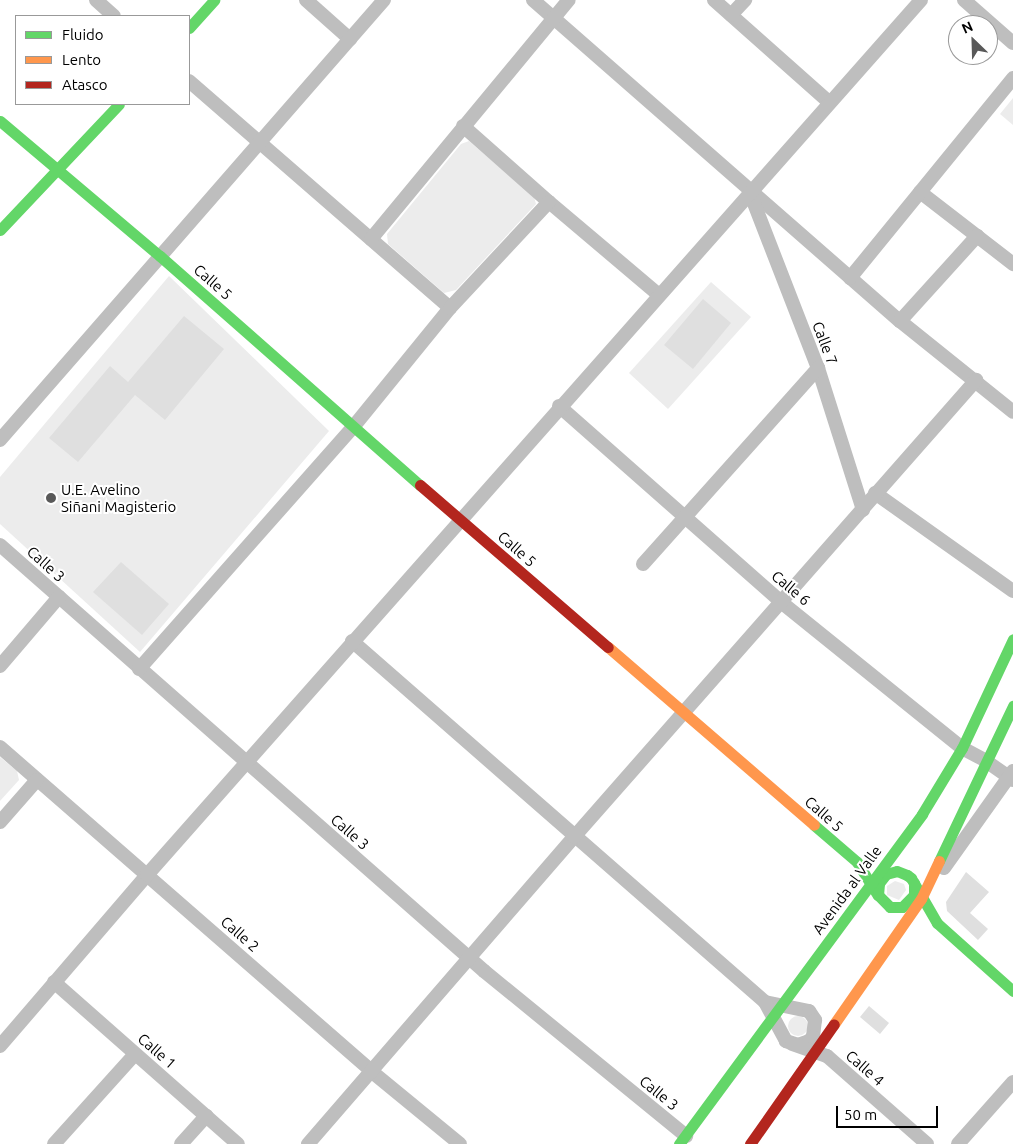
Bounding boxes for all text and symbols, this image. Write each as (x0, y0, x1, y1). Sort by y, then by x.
legend (15, 15, 190, 105)
north arrow (948, 15, 998, 65)
text: N (959, 18, 975, 37)
text: Fluido (62, 26, 104, 43)
text: Lento (62, 51, 101, 68)
text: Atasco (62, 76, 108, 93)
street label: Calle 5 (190, 260, 236, 304)
street label: Calle 7 (809, 319, 841, 367)
place label: U.E. Avelino Siñani Magisterio (61, 480, 176, 515)
marker: U.E. Avelino Siñani Magisterio (45, 492, 57, 504)
street label: Calle 5 (494, 527, 540, 571)
street label: Calle 3 (23, 542, 69, 586)
street label: Calle 6 (768, 567, 814, 609)
street label: Calle 5 (801, 792, 847, 836)
street label: Calle 3 (327, 810, 373, 854)
street label: Avenida al Valle (809, 842, 885, 938)
street label: Calle 2 (217, 912, 263, 956)
street label: Calle 1 (134, 1029, 180, 1073)
street label: Calle 4 (842, 1046, 888, 1090)
street label: Calle 3 (636, 1072, 682, 1114)
scale bar (838, 1096, 940, 1128)
text: 50 m (844, 1106, 877, 1123)

